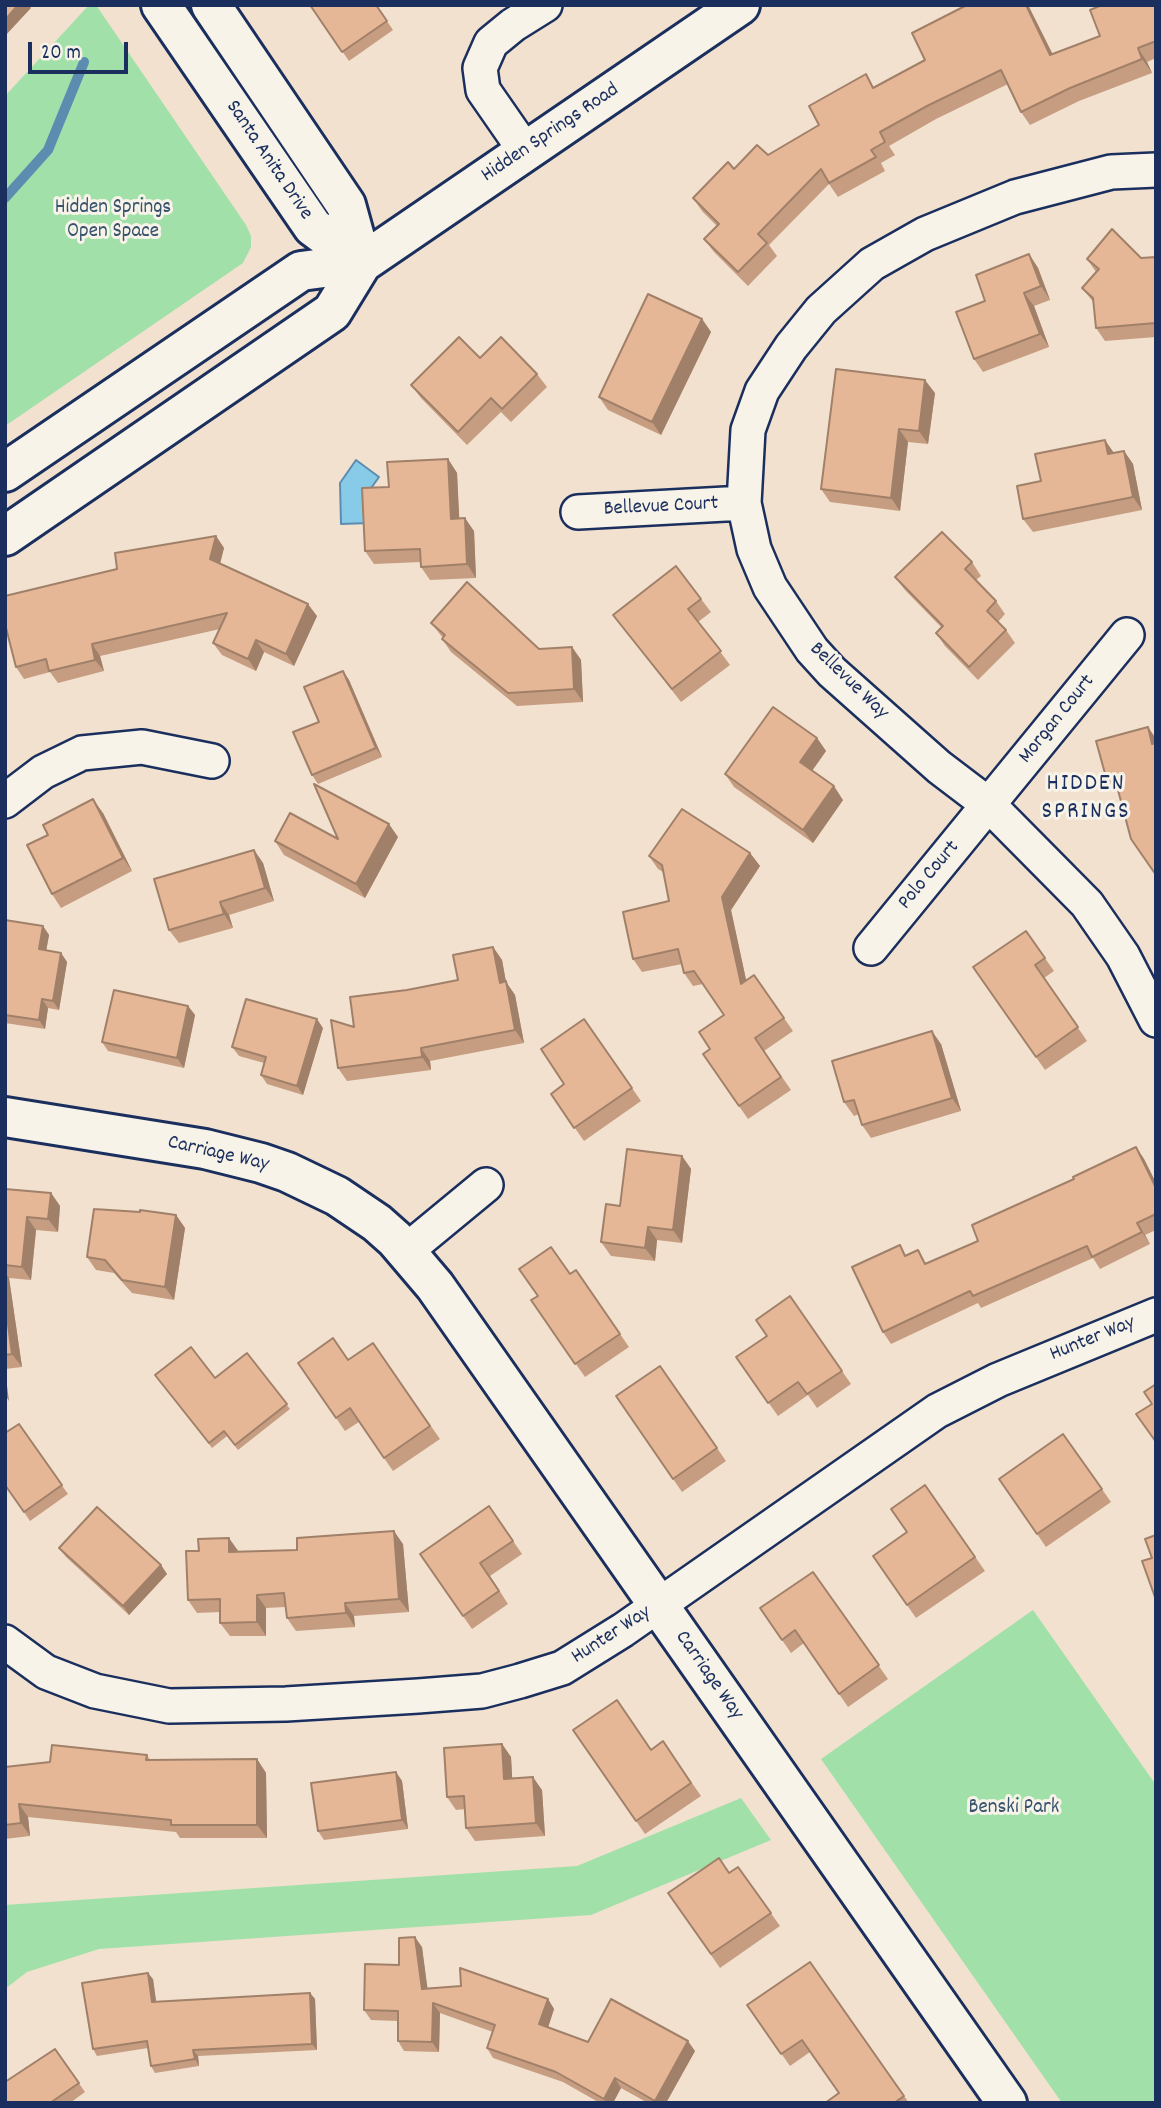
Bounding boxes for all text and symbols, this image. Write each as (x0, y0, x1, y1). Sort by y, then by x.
scale bar (32, 28, 131, 72)
text: 20 m (41, 39, 81, 69)
street label: Hidden Springs Road (477, 79, 625, 189)
street label: Santa Anita Drive (219, 96, 317, 226)
park label: Hidden Springs Open Space (55, 196, 171, 246)
street label: Bellevue Court (603, 492, 719, 524)
street label: Bellevue Way (803, 638, 893, 726)
street label: Morgan Court (1014, 670, 1102, 770)
district label: HIDDEN SPRINGS (1042, 772, 1130, 828)
street label: Polo Court (894, 836, 966, 916)
street label: Carriage Way (165, 1131, 271, 1179)
street label: Hunter Way (1047, 1312, 1139, 1368)
street label: Hunter Way (568, 1601, 656, 1671)
street label: Carriage Way (668, 1627, 748, 1725)
park label: Benski Park (969, 1796, 1059, 1822)

